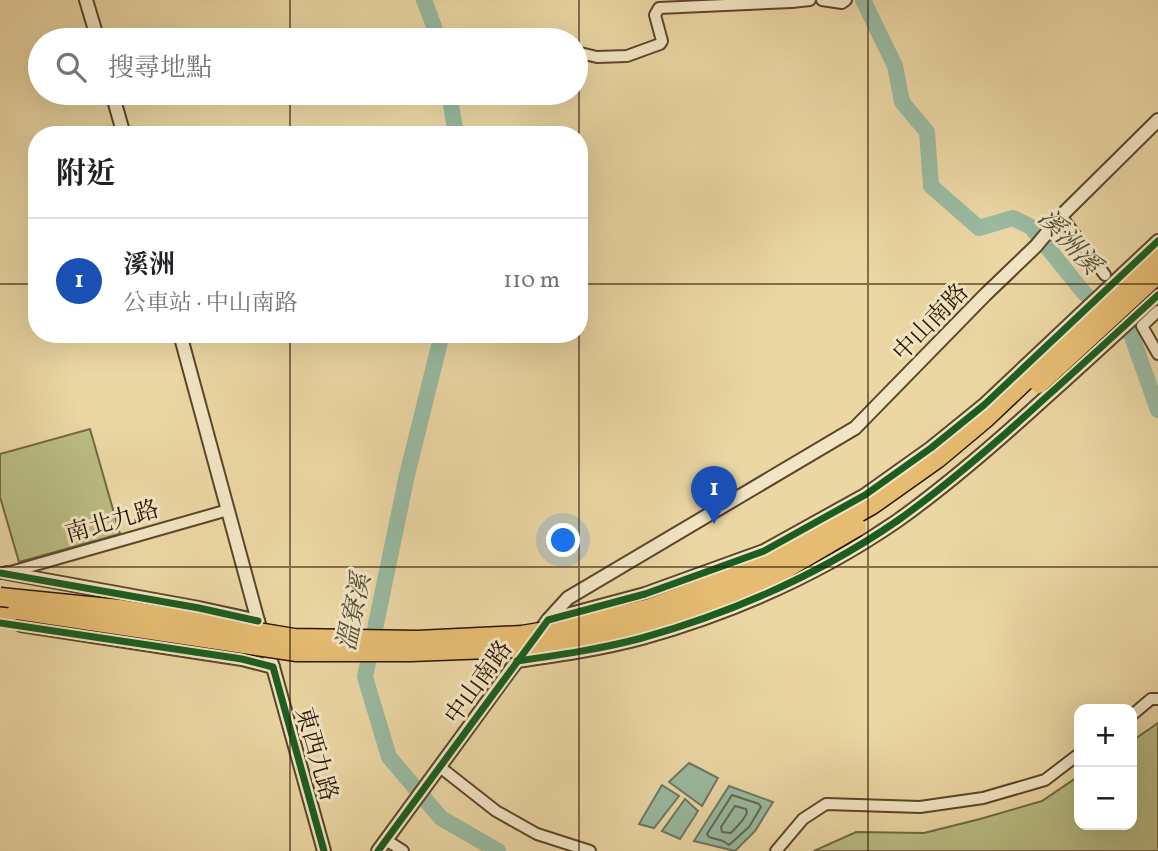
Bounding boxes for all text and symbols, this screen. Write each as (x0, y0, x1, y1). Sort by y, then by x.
search box (28, 28, 588, 105)
icon: search (52, 48, 90, 86)
text: 搜尋地點 (108, 51, 212, 87)
text: 附近 (56, 154, 116, 196)
water label: 溪洲溪 (1029, 202, 1110, 285)
text: 溪洲 (123, 248, 175, 284)
text: 1 (74, 265, 84, 297)
text: 110 m (503, 265, 560, 297)
street label: 中山南路 (886, 277, 977, 370)
text: 公車站 · 中山南路 (123, 288, 298, 320)
pin: 1 (691, 466, 737, 524)
street label: 南北九路 (62, 493, 163, 552)
your location (546, 523, 580, 557)
water label: 溫寮溪 (329, 568, 381, 654)
street label: 中山南路 (438, 634, 522, 732)
street label: 東西九路 (286, 704, 345, 805)
map controls (1074, 704, 1137, 830)
button: + (1074, 704, 1137, 767)
button: − (1074, 767, 1137, 830)

